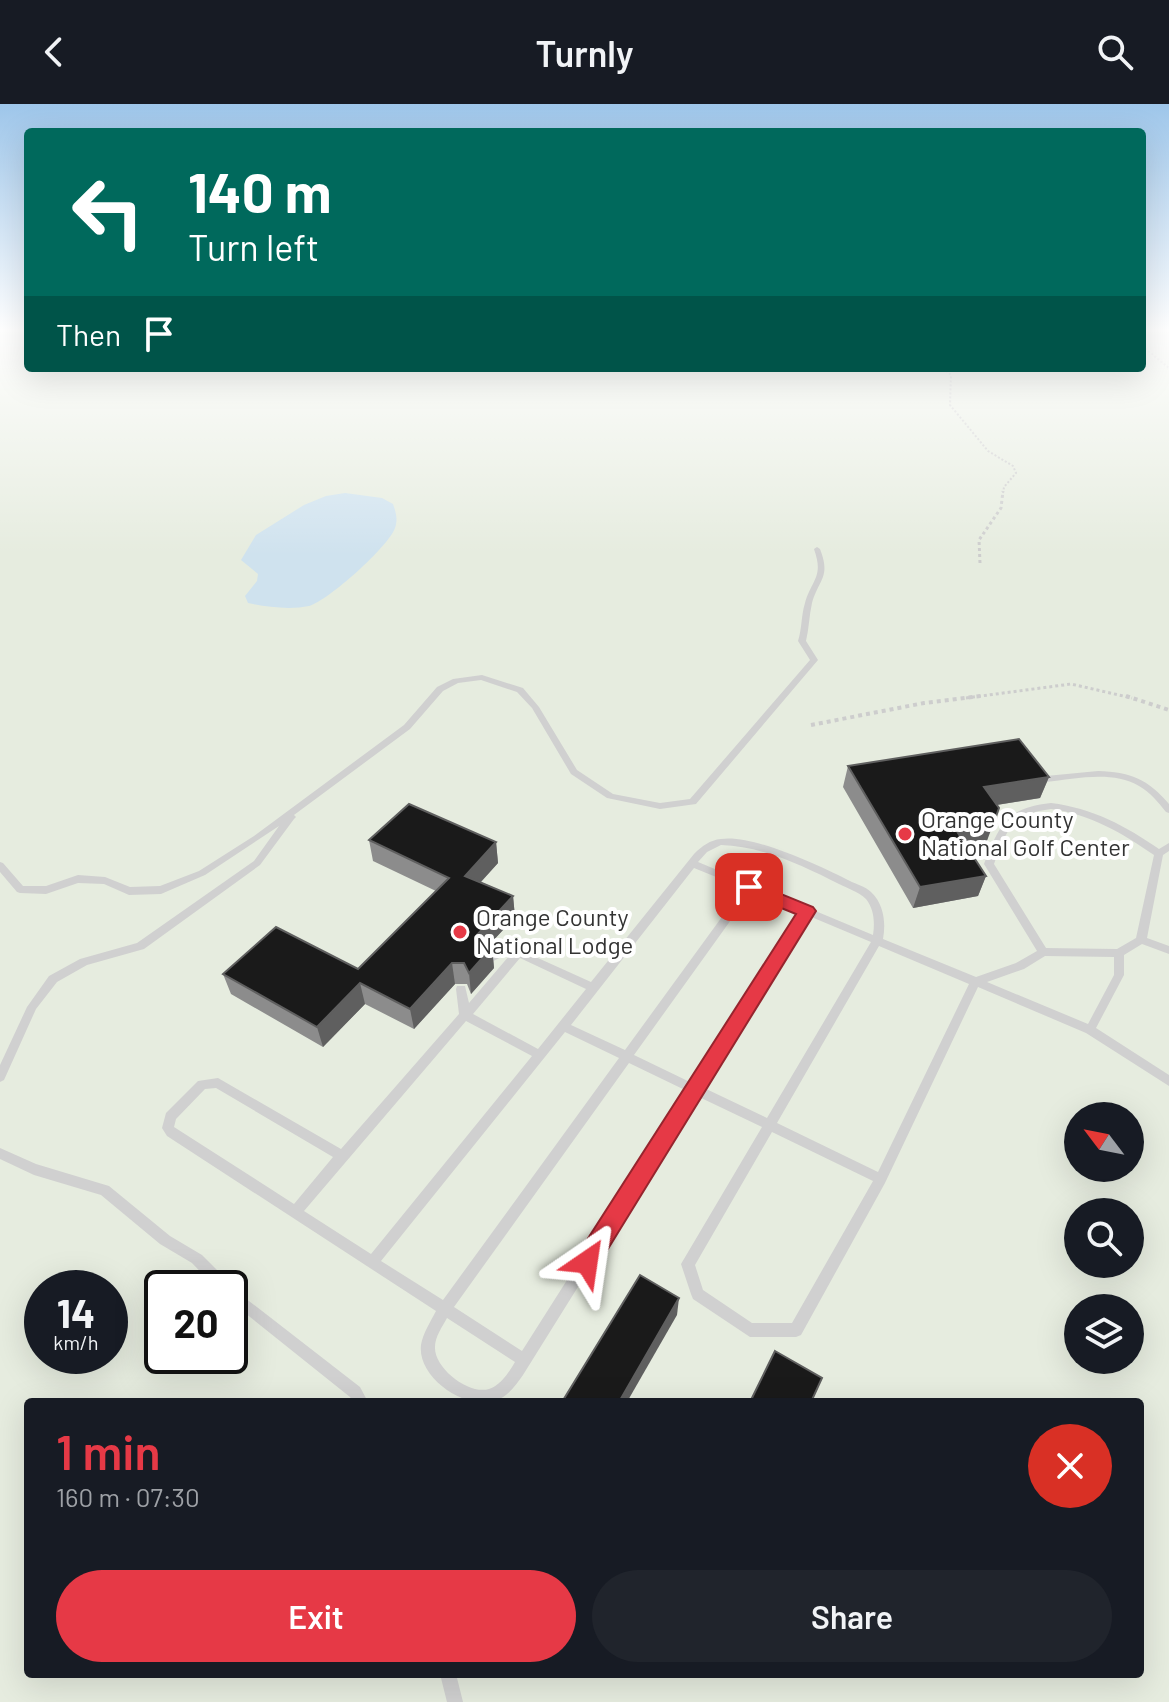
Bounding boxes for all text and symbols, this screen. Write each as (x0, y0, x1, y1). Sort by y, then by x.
icon: back (32, 30, 76, 74)
icon: search (1093, 30, 1137, 74)
text: Turnly (536, 31, 634, 74)
text: 140 m (188, 157, 332, 224)
icon: left (56, 160, 160, 264)
text: Turn left (188, 225, 319, 268)
icon: arrive (137, 312, 181, 356)
text: Then (56, 316, 121, 352)
place label: Orange County National Golf Center (921, 804, 1130, 861)
marker: Orange County National Golf Center (896, 825, 914, 843)
pin (715, 853, 783, 921)
icon: arrive (727, 865, 771, 909)
place label: Orange County National Lodge (476, 902, 633, 959)
marker: Orange County National Lodge (451, 923, 469, 941)
north arrow (1064, 1102, 1144, 1182)
map controls (1064, 1102, 1144, 1374)
button: search (1064, 1198, 1144, 1278)
position arrow (545, 1220, 629, 1304)
speed limit sign: 20 (144, 1270, 248, 1374)
text: 14 (57, 1288, 95, 1336)
button: layers (1064, 1294, 1144, 1374)
text: km/h (53, 1330, 99, 1354)
text: 1 min (56, 1422, 161, 1480)
button: close (1028, 1424, 1112, 1508)
text: 160 m · 07:30 (56, 1481, 200, 1512)
button: Exit (56, 1570, 576, 1662)
button: Share (592, 1570, 1112, 1662)

